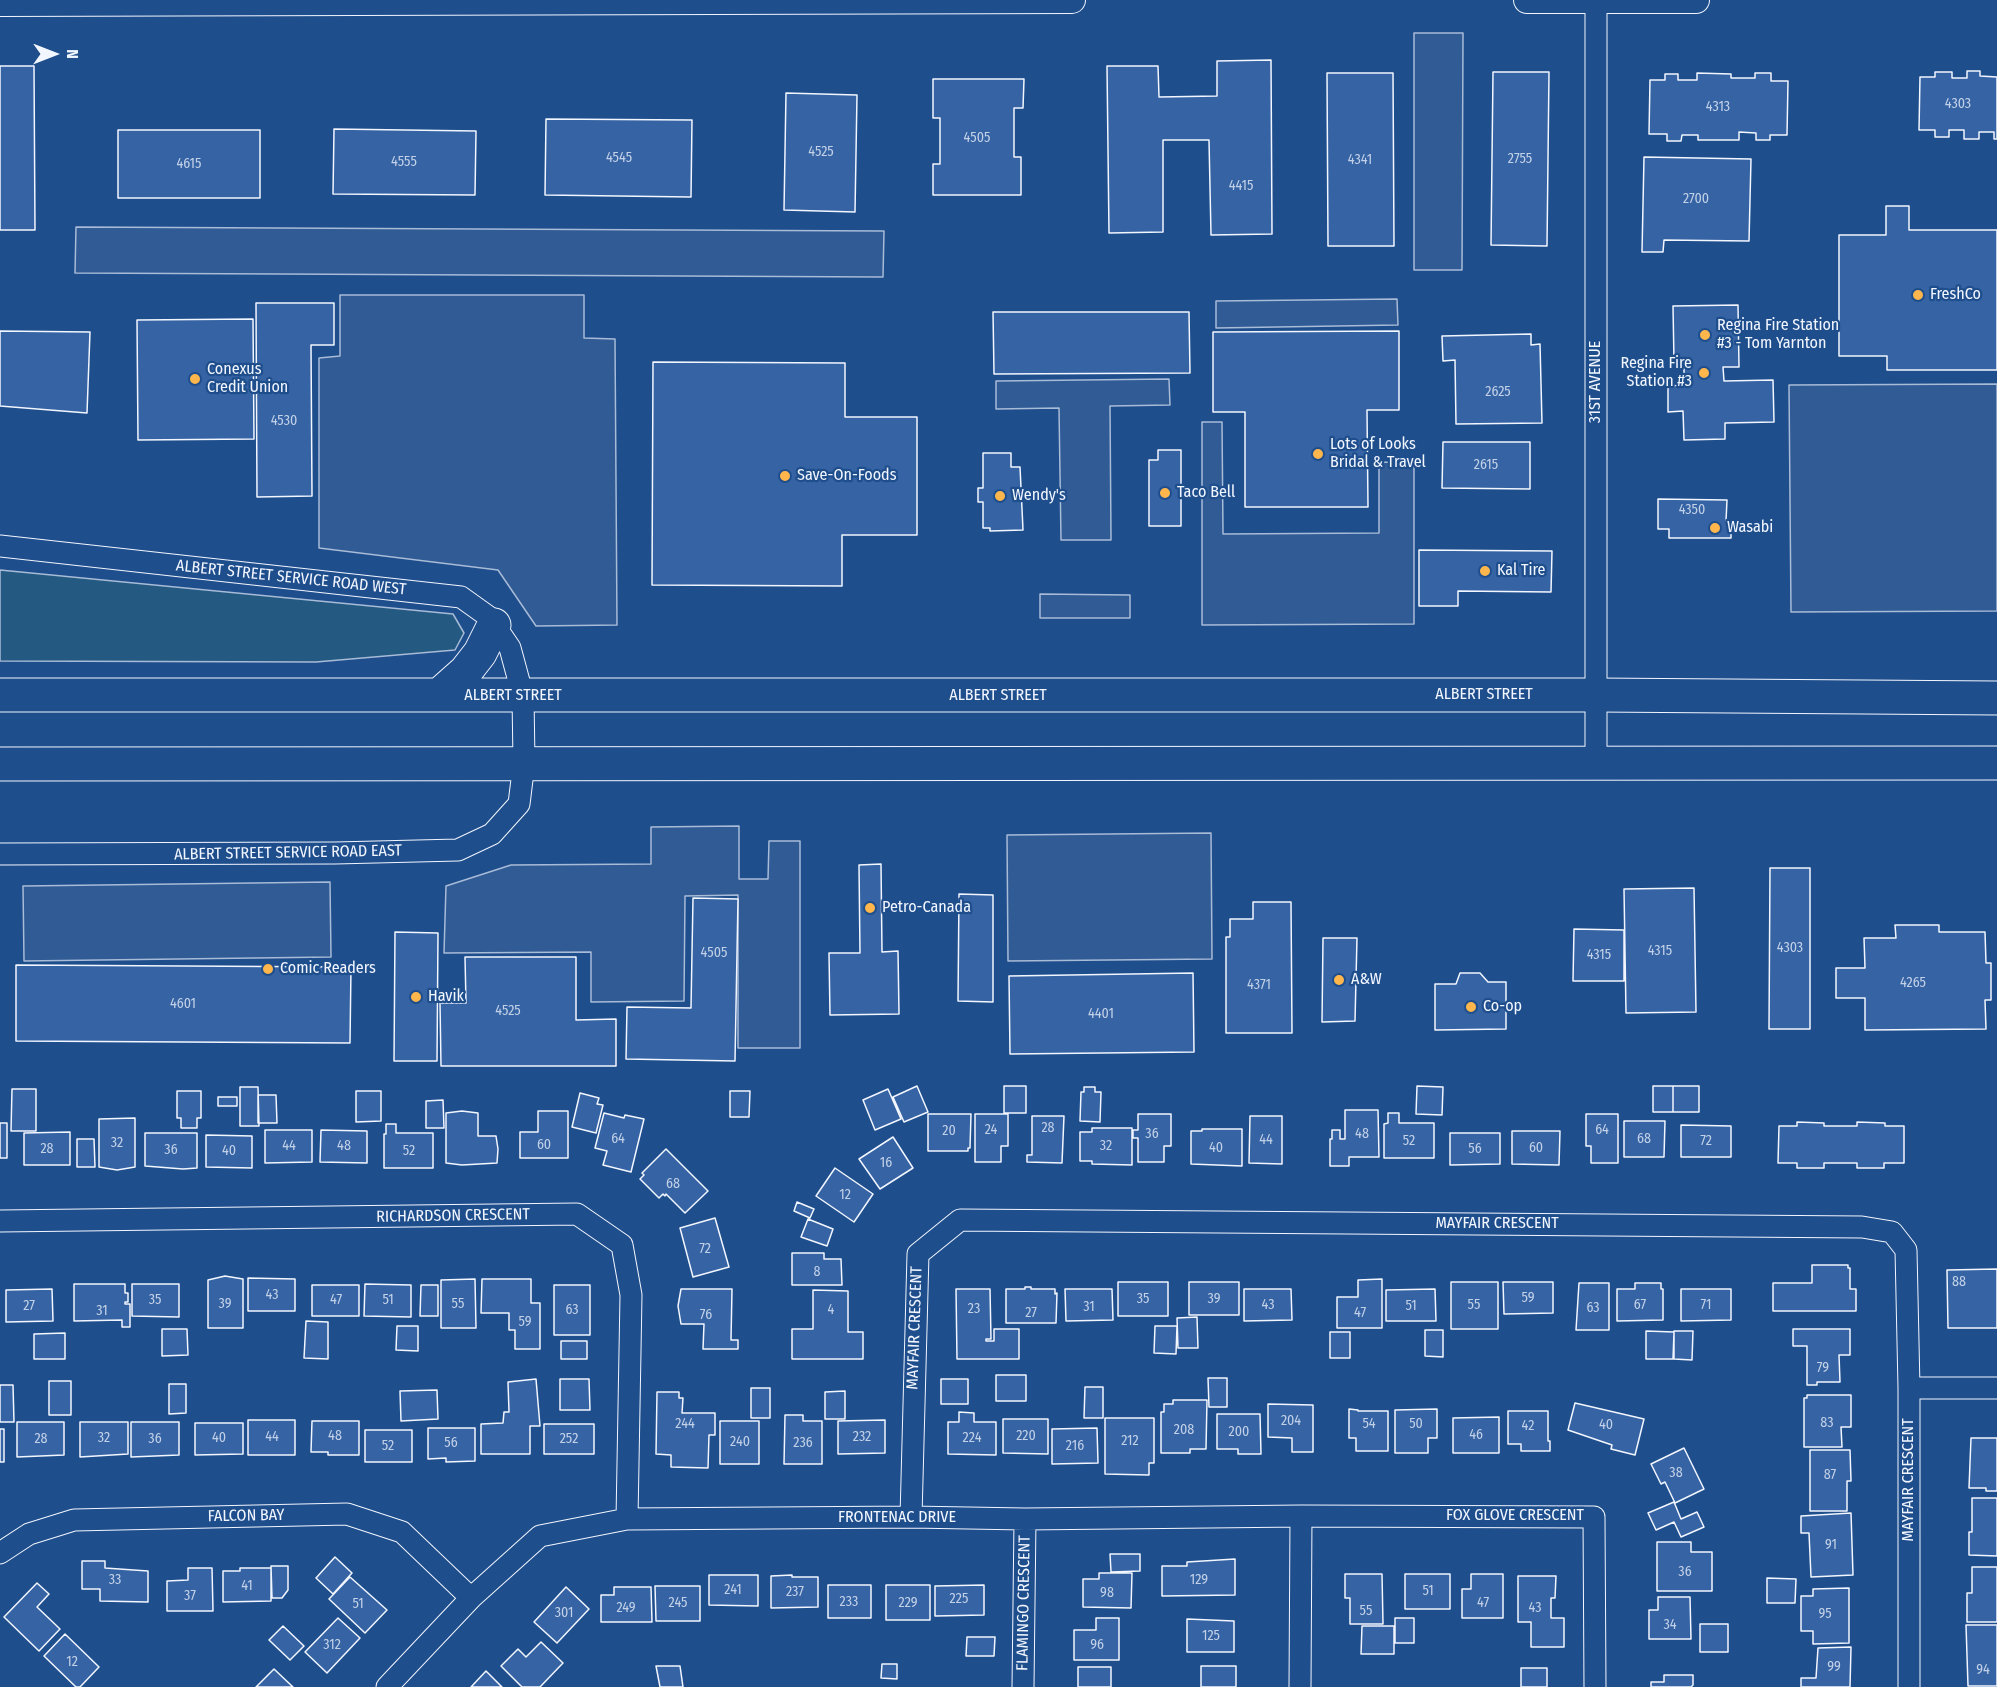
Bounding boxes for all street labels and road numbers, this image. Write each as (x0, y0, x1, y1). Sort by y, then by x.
street label: 31ST AVENUE (1586, 341, 1606, 423)
street label: ALBERT STREET SERVICE ROAD WEST (175, 556, 407, 600)
street label: ALBERT STREET (1435, 685, 1533, 705)
street label: ALBERT STREET (464, 686, 562, 706)
street label: ALBERT STREET (949, 686, 1047, 706)
street label: ALBERT STREET SERVICE ROAD EAST (174, 841, 402, 865)
street label: RICHARDSON CRESCENT (376, 1205, 530, 1227)
street label: MAYFAIR CRESCENT (1435, 1214, 1559, 1234)
street label: MAYFAIR CRESCENT (903, 1266, 927, 1390)
street label: MAYFAIR CRESCENT (1899, 1418, 1919, 1542)
street label: FALCON BAY (208, 1506, 284, 1526)
street label: FOX GLOVE CRESCENT (1446, 1506, 1584, 1526)
street label: FRONTENAC DRIVE (838, 1508, 956, 1528)
street label: FLAMINGO CRESCENT (1013, 1535, 1035, 1671)

